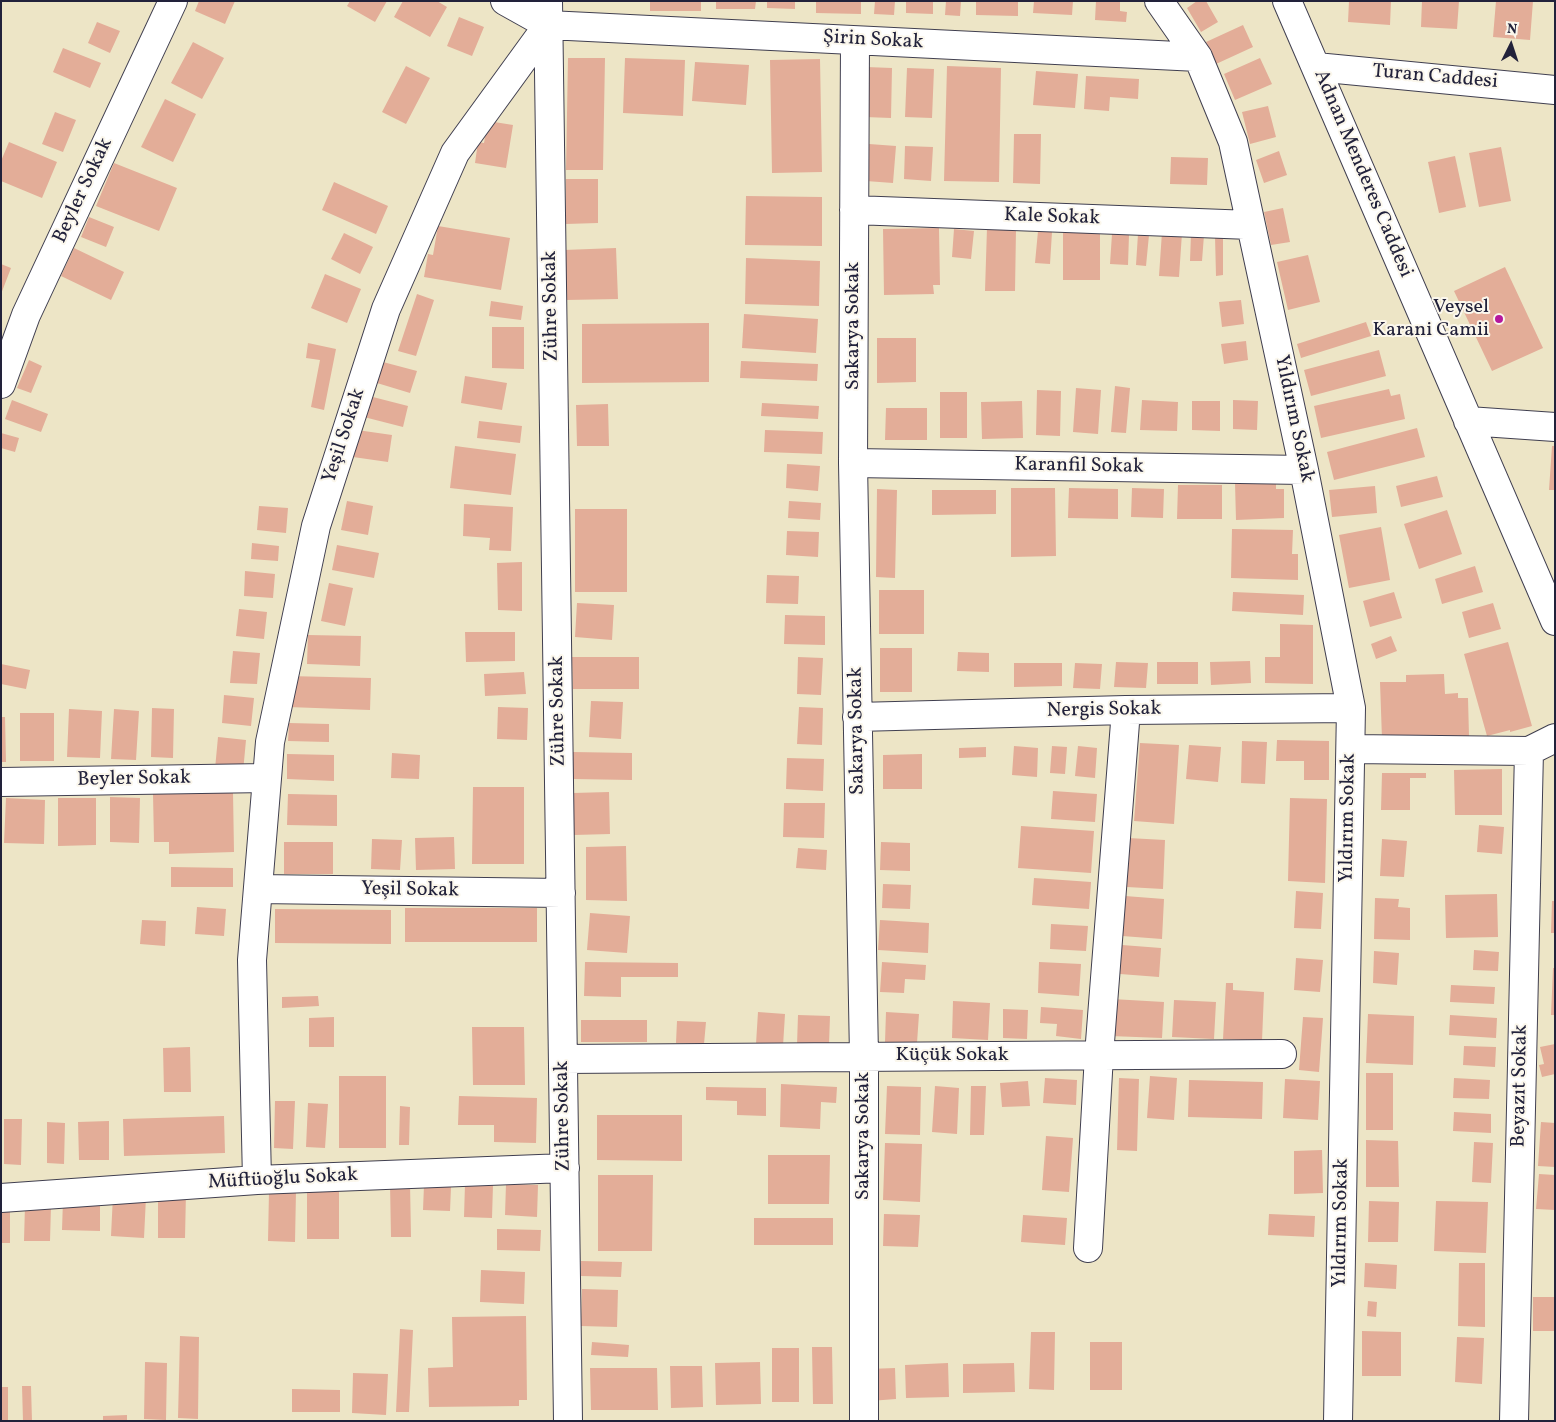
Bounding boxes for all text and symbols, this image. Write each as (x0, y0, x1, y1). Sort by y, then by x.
north arrow (1486, 20, 1536, 70)
text: N (1506, 20, 1518, 39)
street label: Şirin Sokak (822, 26, 924, 56)
street label: Turan Caddesi (1371, 61, 1499, 95)
street label: Adnan Menderes Caddesi (1307, 67, 1417, 281)
street label: Beyler Sokak (49, 134, 119, 248)
street label: Kale Sokak (1004, 204, 1100, 232)
street label: Zühre Sokak (539, 250, 565, 362)
street label: Sakarya Sokak (842, 262, 866, 390)
place label: Veysel Karani Camii (1372, 296, 1489, 343)
marker: Veysel Karani Camii (1493, 313, 1505, 325)
street label: Yıldırım Sokak (1268, 353, 1318, 485)
street label: Yeşil Sokak (318, 386, 372, 486)
street label: Karanfil Sokak (1014, 454, 1144, 480)
street label: Zühre Sokak (546, 655, 572, 767)
street label: Sakarya Sokak (845, 667, 871, 795)
street label: Nergis Sokak (1046, 698, 1162, 724)
street label: Yıldırım Sokak (1336, 753, 1362, 883)
street label: Beyler Sokak (77, 767, 191, 793)
street label: Yeşil Sokak (361, 878, 459, 904)
street label: Beyazıt Sokak (1508, 1024, 1534, 1148)
street label: Küçük Sokak (895, 1044, 1009, 1068)
street label: Zühre Sokak (551, 1060, 577, 1172)
street label: Sakarya Sokak (852, 1072, 876, 1200)
street label: Yıldırım Sokak (1329, 1158, 1355, 1288)
street label: Müftüoğlu Sokak (208, 1164, 358, 1196)

